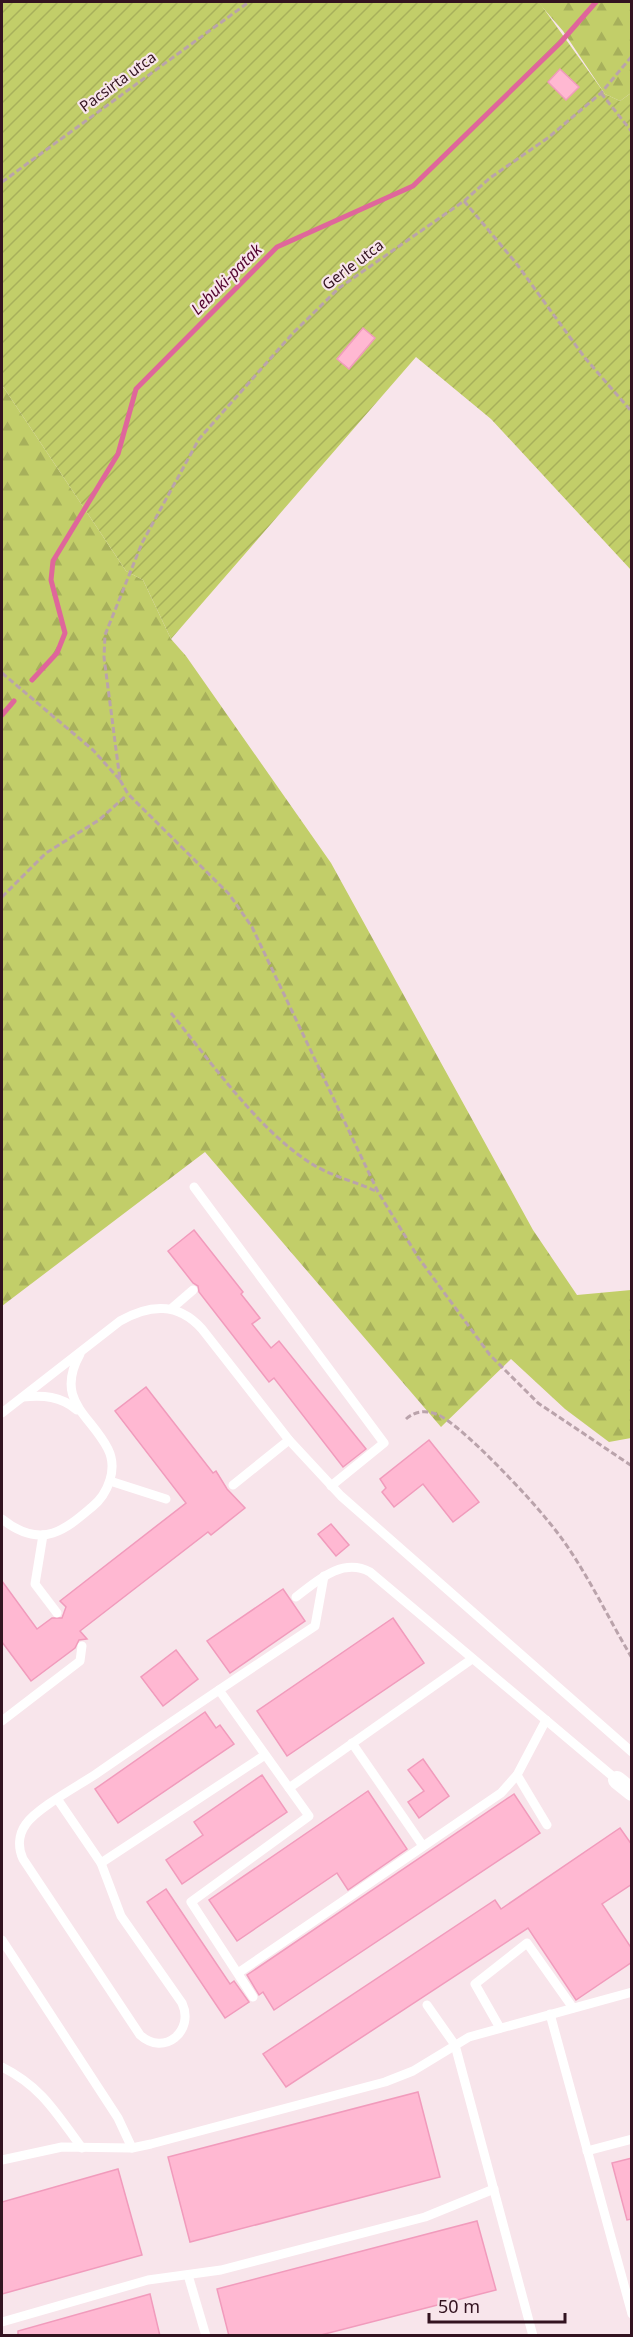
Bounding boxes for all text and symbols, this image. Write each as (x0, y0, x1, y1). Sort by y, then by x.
street label: Pacsirta utca (75, 47, 160, 116)
street label: Gerle utca (318, 235, 387, 294)
water label: Lebuki-patak (186, 238, 267, 319)
scale bar (429, 2286, 566, 2324)
text: 50 m (438, 2294, 480, 2318)

